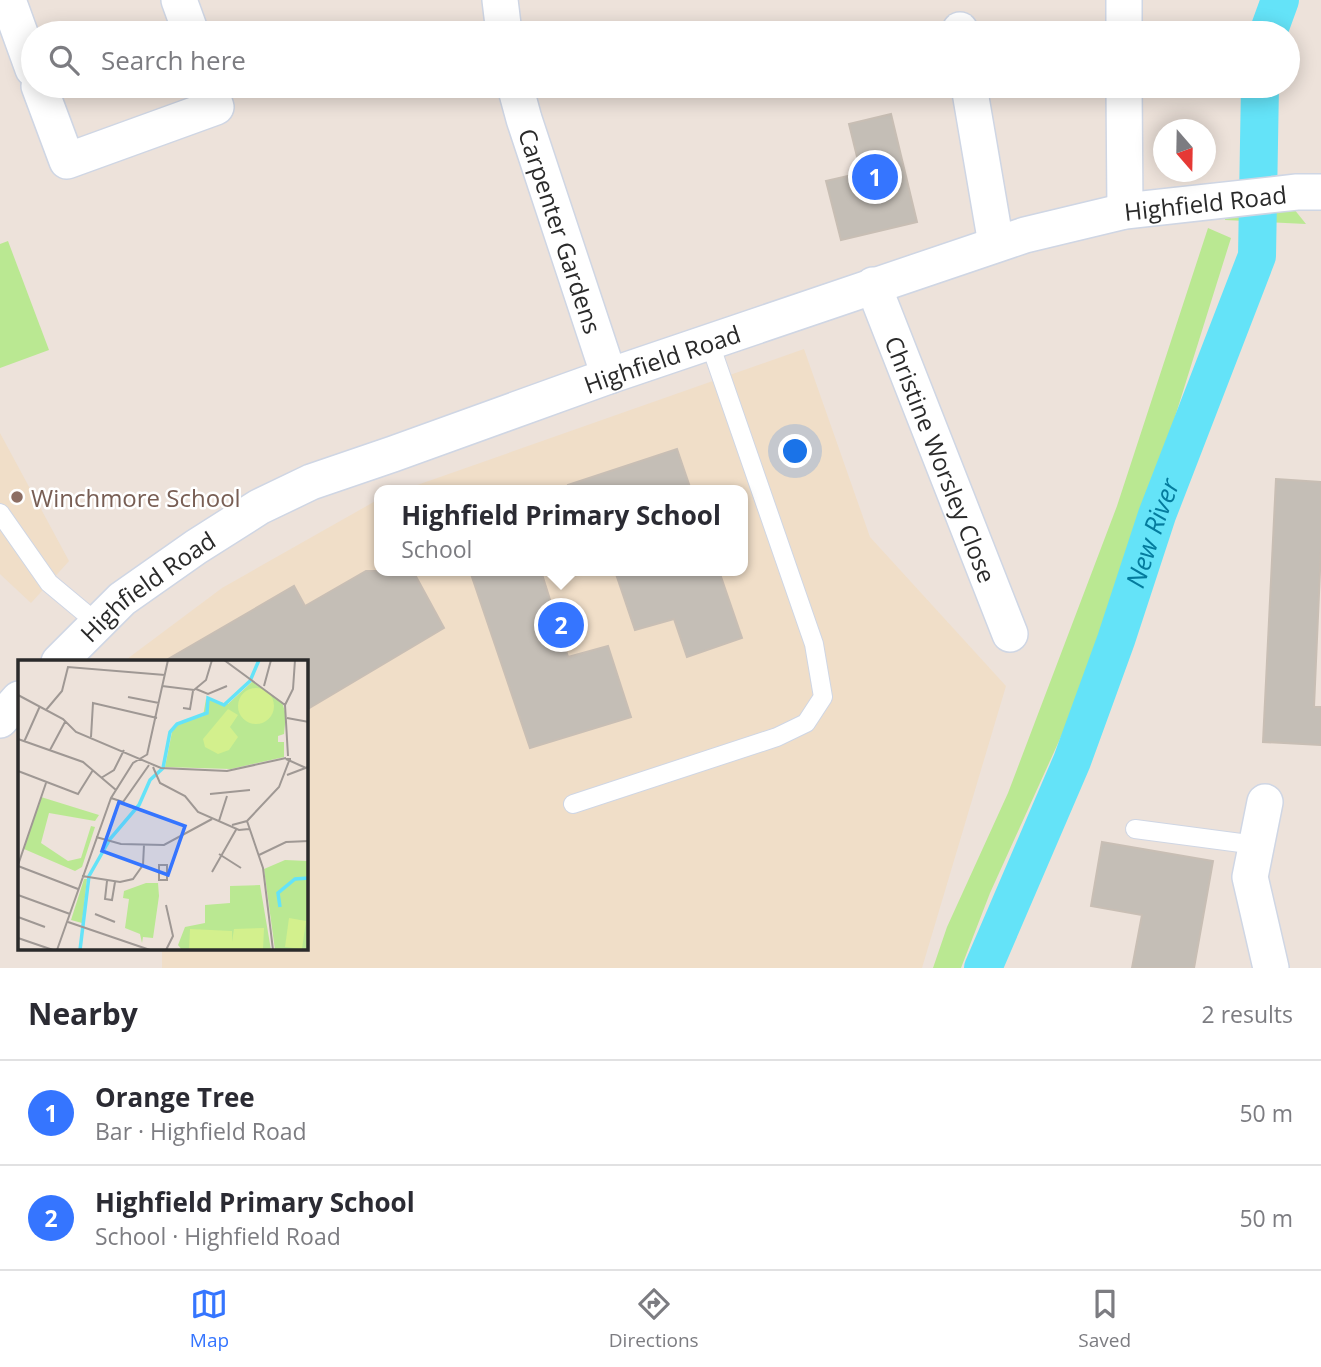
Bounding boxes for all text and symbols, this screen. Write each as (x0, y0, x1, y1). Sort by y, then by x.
search box (21, 21, 1300, 98)
icon: search (45, 41, 83, 79)
text: Search here (101, 42, 246, 78)
north arrow (1153, 119, 1216, 182)
street label: Carpenter Gardens (512, 124, 610, 338)
pin: 1 (852, 151, 898, 203)
street label: Highfield Road (1122, 177, 1288, 228)
street label: Highfield Road (579, 316, 745, 400)
street label: Christine Worsley Close (878, 331, 1005, 587)
your location (778, 434, 812, 468)
water label: New River (1116, 471, 1188, 592)
place label: Winchmore School (31, 481, 241, 514)
popup (374, 485, 748, 576)
marker: Winchmore School (9, 489, 25, 505)
text: Highfield Primary School (401, 497, 721, 533)
street label: Highfield Road (72, 523, 221, 649)
text: School (401, 533, 472, 565)
pin: 2 (538, 599, 584, 651)
inset map (18, 660, 308, 950)
text: Nearby (28, 993, 138, 1034)
text: 2 results (1202, 998, 1293, 1030)
text: Orange Tree (95, 1079, 255, 1115)
text: 1 (44, 1097, 58, 1129)
text: 50 m (1239, 1097, 1293, 1129)
text: Bar · Highfield Road (95, 1115, 307, 1147)
text: Highfield Primary School (95, 1184, 415, 1220)
text: 2 (44, 1202, 58, 1234)
text: 50 m (1239, 1202, 1293, 1234)
text: School · Highfield Road (95, 1220, 341, 1252)
tab: Map (190, 1285, 229, 1353)
tab: Directions (609, 1285, 699, 1353)
tab: Saved (1078, 1285, 1131, 1353)

